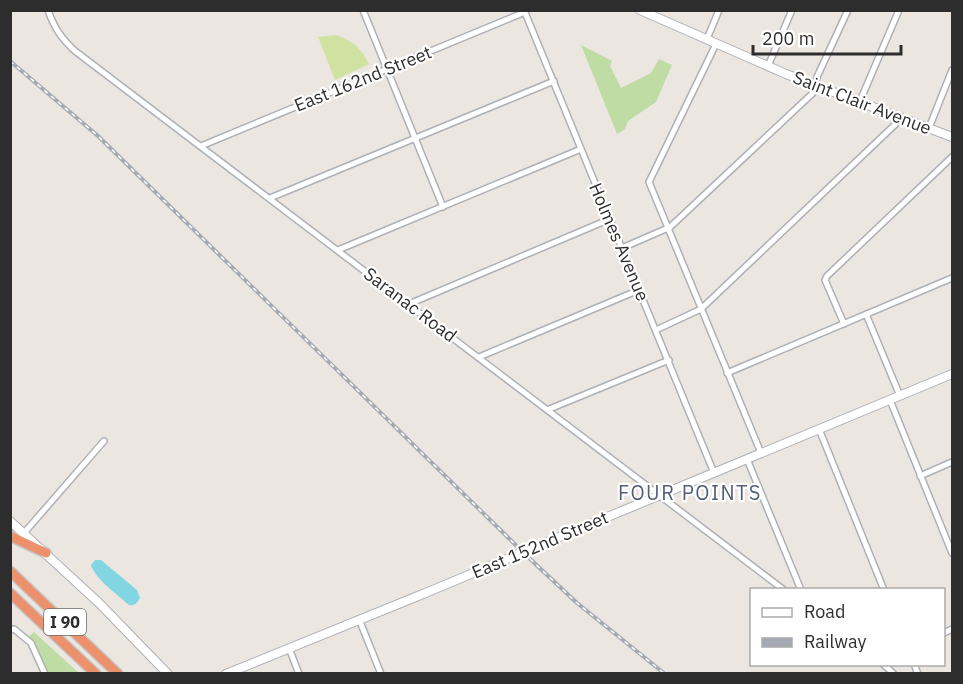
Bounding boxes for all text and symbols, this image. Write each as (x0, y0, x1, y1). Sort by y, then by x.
scale bar (753, 18, 902, 56)
text: 200 m (762, 27, 814, 50)
street label: East 162nd Street (291, 41, 435, 117)
street label: Saint Clair Avenue (790, 66, 935, 140)
street label: Holmes Avenue (584, 179, 655, 305)
street label: Saranac Road (359, 262, 461, 347)
district label: FOUR POINTS (618, 479, 762, 506)
street label: East 152nd Street (468, 505, 611, 584)
legend (750, 588, 945, 666)
text: Road (804, 600, 845, 623)
road number: I 90 (44, 609, 86, 635)
text: Railway (804, 630, 866, 653)

